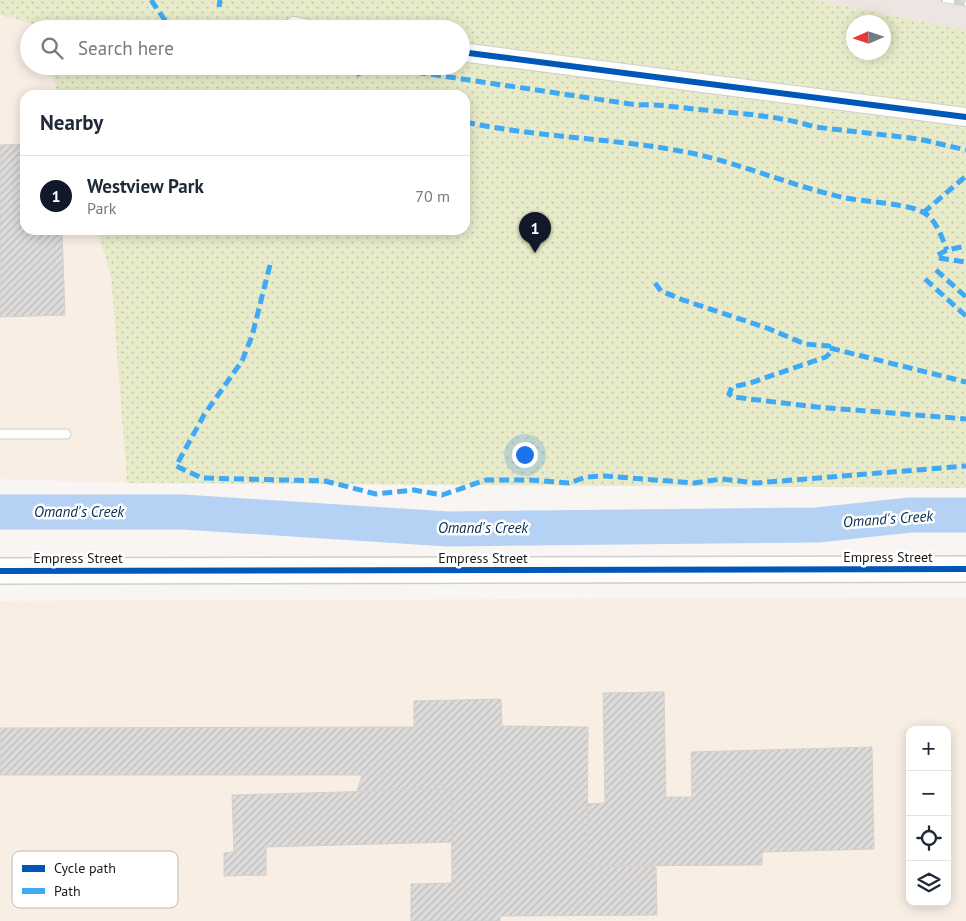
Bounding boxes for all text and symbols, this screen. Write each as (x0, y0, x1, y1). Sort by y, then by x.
north arrow (846, 15, 891, 60)
search box (20, 20, 470, 75)
icon: search (38, 34, 66, 62)
text: Search here (78, 36, 174, 60)
text: Nearby (40, 109, 103, 136)
text: Westview Park (87, 174, 204, 198)
text: 1 (51, 186, 61, 206)
text: 70 m (415, 186, 450, 206)
text: Park (87, 198, 116, 218)
pin: 1 (519, 212, 551, 253)
your location (512, 442, 538, 468)
water label: Omand's Creek (34, 502, 125, 521)
water label: Omand's Creek (842, 506, 935, 531)
water label: Omand's Creek (438, 518, 529, 537)
street label: Empress Street (843, 548, 933, 566)
street label: Empress Street (33, 549, 123, 567)
street label: Empress Street (438, 549, 528, 567)
map controls (906, 726, 951, 906)
button: + (906, 726, 951, 771)
button: − (906, 771, 951, 816)
button: locate (906, 816, 951, 861)
legend (12, 851, 178, 908)
text: Cycle path (54, 859, 116, 877)
button: layers (906, 861, 951, 906)
text: Path (54, 882, 81, 900)

